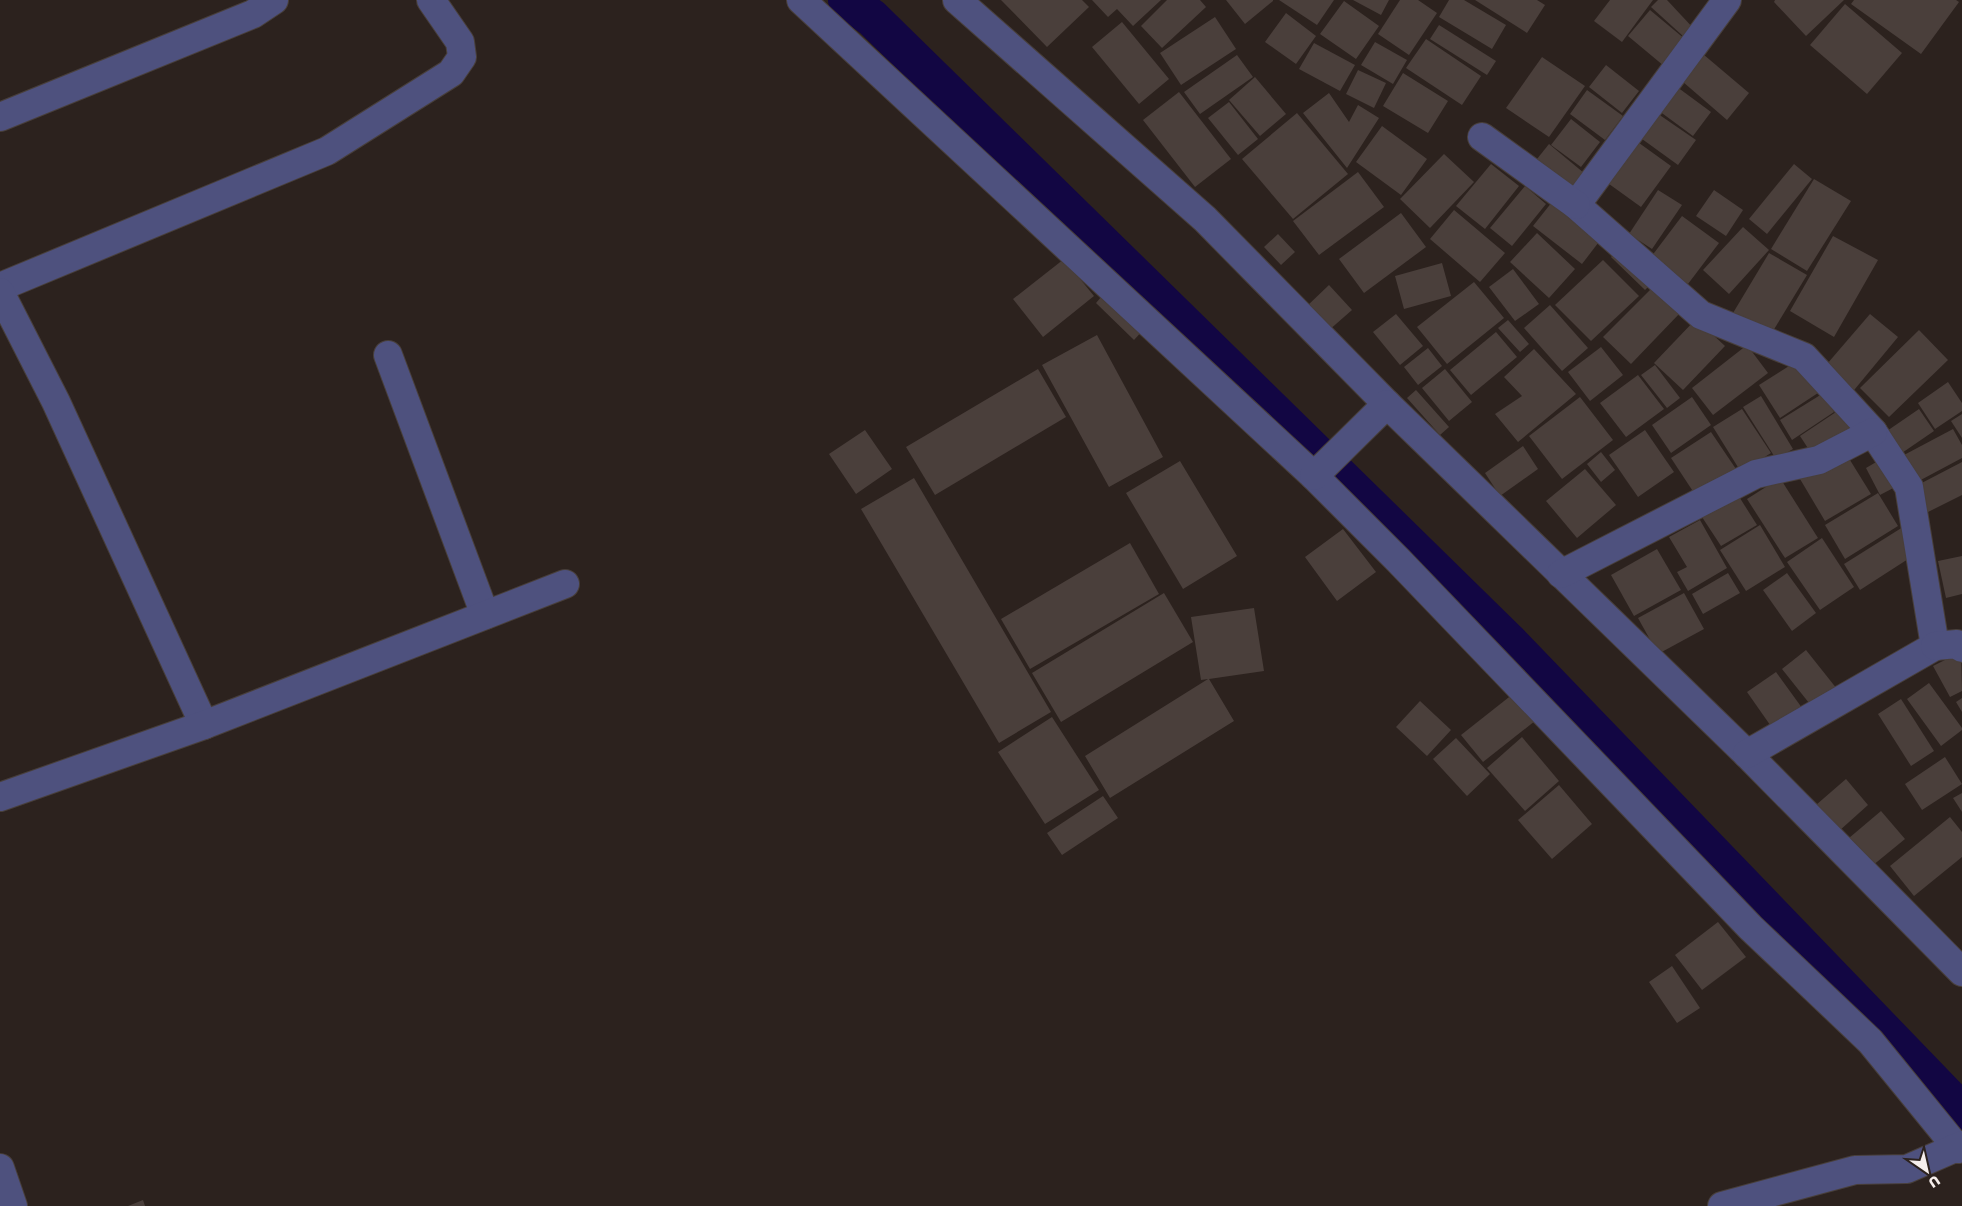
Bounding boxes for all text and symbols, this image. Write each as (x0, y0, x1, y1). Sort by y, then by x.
north arrow (1902, 1146, 1952, 1196)
text: U (1925, 1171, 1943, 1191)

